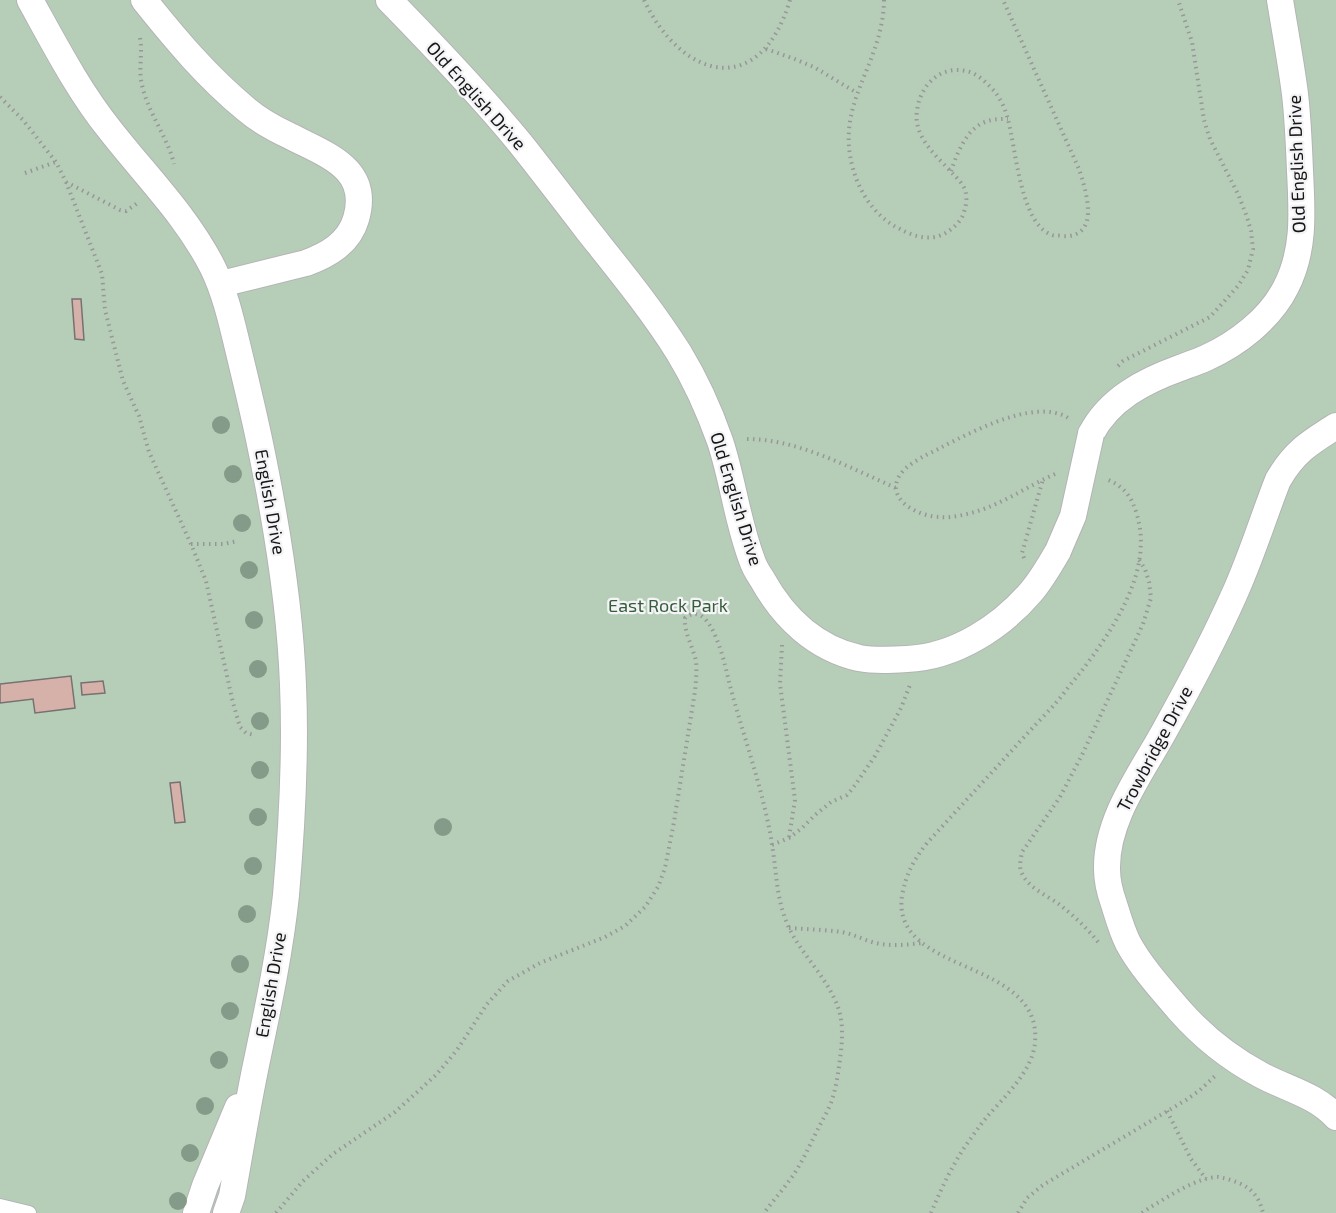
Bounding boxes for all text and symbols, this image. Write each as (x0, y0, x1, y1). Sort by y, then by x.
street label: Old English Drive (422, 37, 531, 154)
street label: Old English Drive (1283, 94, 1309, 234)
street label: Old English Drive (706, 429, 768, 568)
street label: English Drive (251, 447, 291, 556)
park label: East Rock Park (608, 594, 728, 616)
street label: Trowbridge Drive (1112, 682, 1197, 815)
street label: English Drive (250, 930, 290, 1039)

